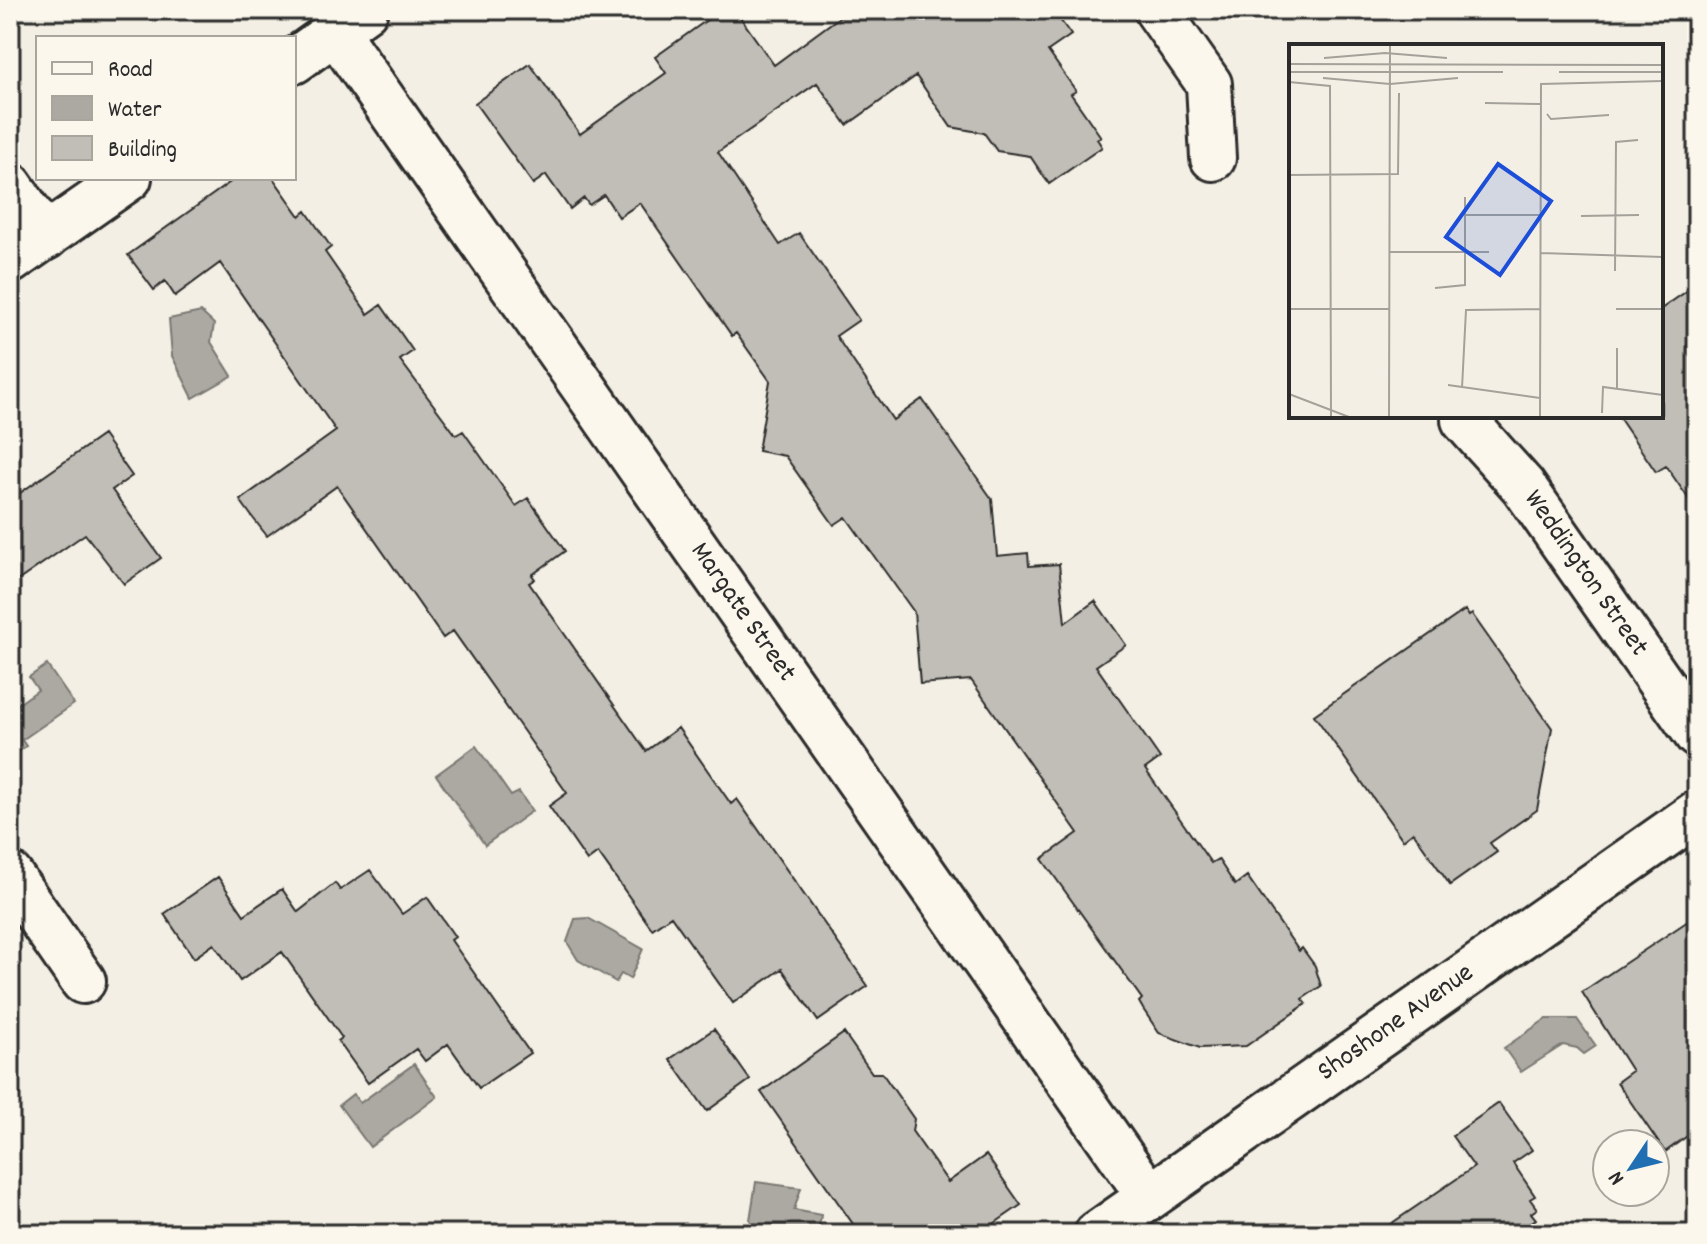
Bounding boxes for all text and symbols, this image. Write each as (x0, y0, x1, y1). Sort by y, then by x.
legend (36, 36, 296, 180)
inset map (1289, 44, 1663, 418)
text: Road (108, 54, 153, 88)
text: Water (108, 94, 161, 128)
text: Building (108, 134, 177, 168)
street label: Weddington Street (1512, 483, 1657, 666)
street label: Margate Street (679, 535, 805, 691)
street label: Shoshone Avenue (1310, 955, 1483, 1093)
north arrow (1591, 1128, 1671, 1208)
text: N (1602, 1164, 1633, 1191)

